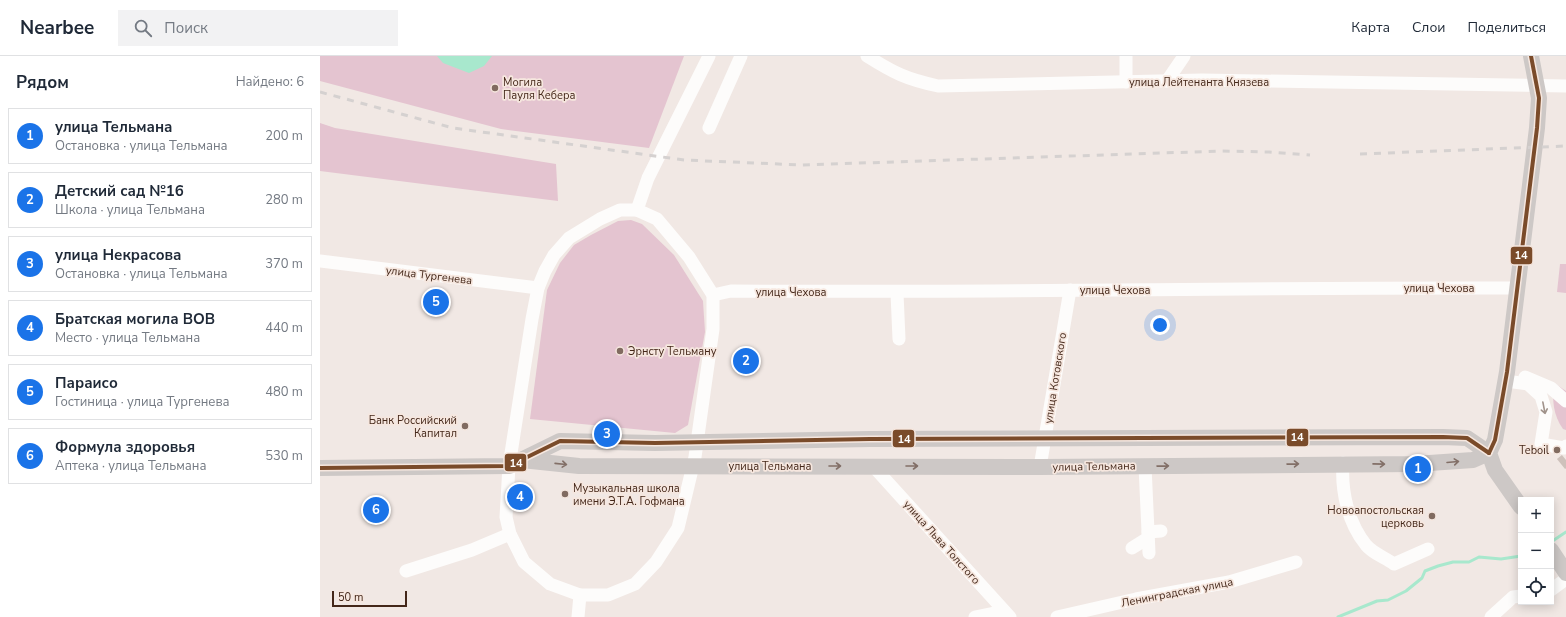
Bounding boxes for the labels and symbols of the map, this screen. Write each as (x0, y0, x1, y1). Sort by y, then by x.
place label: Могила Пауля Кебера (503, 75, 575, 103)
street label: улица Лейтенанта Князева (1129, 75, 1269, 90)
marker: Могила Пауля Кебера (490, 83, 500, 93)
line badge: 14 (1510, 246, 1533, 265)
text: 14 (1514, 248, 1528, 263)
street label: улица Тургенева (385, 263, 473, 288)
street label: улица Чехова (1404, 281, 1474, 296)
street label: улица Чехова (1080, 283, 1150, 298)
street label: улица Чехова (756, 285, 826, 300)
pin: 5 (423, 287, 449, 317)
your location (1150, 315, 1170, 335)
street label: улица Котовского (1041, 331, 1070, 425)
place label: Эрнсту Тельману (628, 344, 717, 359)
marker: Эрнсту Тельману (615, 346, 625, 356)
pin: 2 (733, 346, 759, 376)
one-way arrow (1540, 401, 1548, 414)
place label: Банк Российский Капитал (369, 413, 457, 441)
pin: 3 (594, 419, 620, 449)
marker: Банк Российский Капитал (460, 421, 470, 431)
line badge: 14 (1286, 428, 1309, 447)
line badge: 14 (892, 429, 915, 448)
text: 14 (1290, 430, 1304, 445)
text: 14 (897, 432, 911, 447)
place label: Teboil (1519, 443, 1550, 458)
marker: Teboil (1552, 445, 1562, 455)
line badge: 14 (504, 453, 527, 472)
pin: 1 (1405, 454, 1431, 484)
text: 14 (509, 456, 523, 471)
street label: улица Тельмана (1052, 458, 1136, 475)
street label: улица Тельмана (728, 459, 812, 474)
one-way arrow (1446, 459, 1459, 466)
one-way arrow (554, 460, 567, 468)
one-way arrow (1286, 460, 1299, 468)
one-way arrow (1372, 460, 1385, 468)
one-way arrow (828, 462, 841, 470)
one-way arrow (1156, 462, 1169, 470)
one-way arrow (905, 463, 918, 470)
place label: Музыкальная школа имени Э.Т.А. Гофмана (573, 481, 685, 509)
pin: 4 (507, 482, 533, 512)
marker: Музыкальная школа имени Э.Т.А. Гофмана (560, 489, 570, 499)
pin: 6 (363, 495, 389, 525)
street label: улица Льва Толстого (900, 497, 983, 587)
place label: Новоапостольская церковь (1327, 503, 1424, 531)
marker: Новоапостольская церковь (1427, 511, 1437, 521)
street label: Ленинградская улица (1120, 574, 1234, 611)
scale bar (332, 589, 407, 608)

